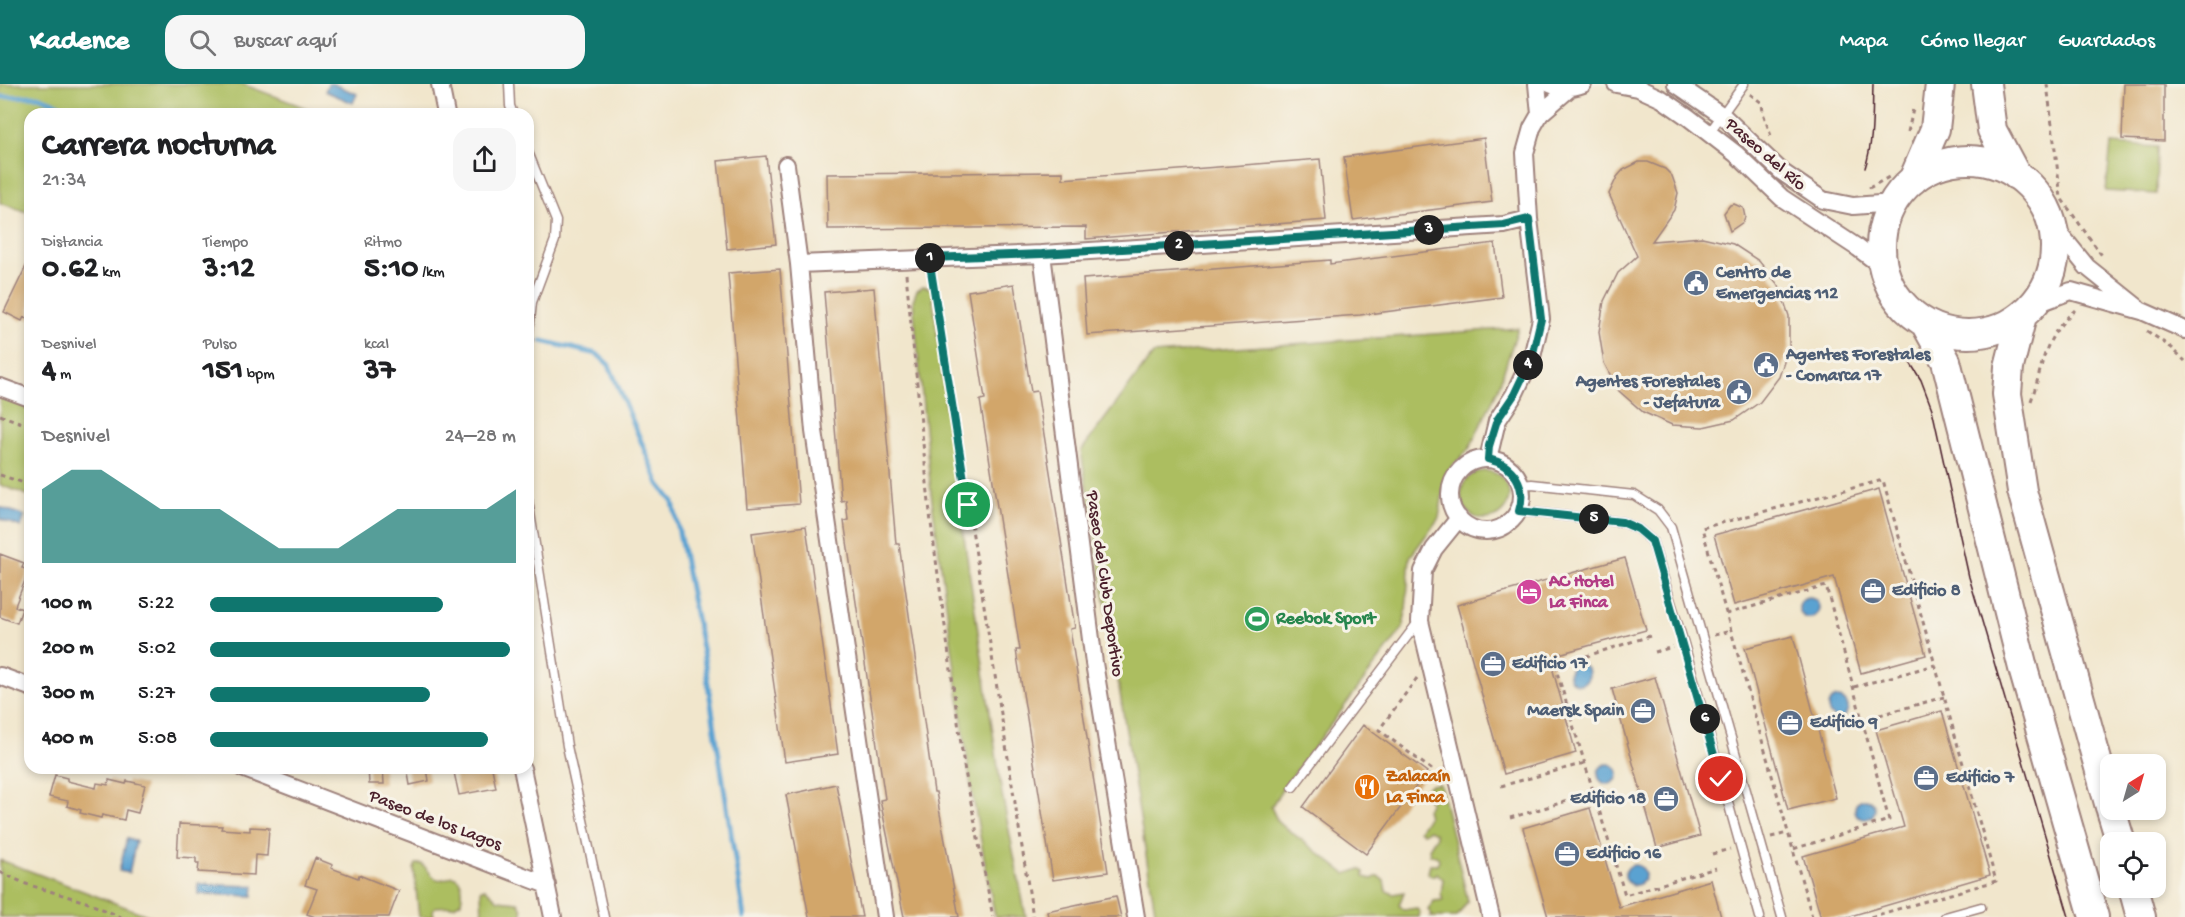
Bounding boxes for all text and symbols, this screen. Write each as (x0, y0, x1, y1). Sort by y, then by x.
search box (165, 15, 585, 69)
text: Kadence (30, 26, 129, 59)
icon: search (186, 26, 219, 59)
text: Buscar aquí (234, 29, 337, 55)
text: Mapa (1839, 30, 1888, 55)
text: Cómo llegar (1921, 30, 2025, 55)
text: Guardados (2058, 30, 2155, 55)
street label: Paseo del Río (1720, 114, 1810, 196)
text: Carrera nocturna (42, 128, 275, 166)
button: share (453, 128, 516, 191)
text: 21:34 (42, 170, 86, 193)
pin: 3 (1414, 215, 1444, 245)
text: 3 (1425, 220, 1433, 239)
pin: 2 (1164, 231, 1194, 261)
text: Distancia (42, 234, 103, 253)
text: Tiempo (203, 234, 248, 253)
text: Ritmo (364, 234, 402, 253)
text: 2 (1175, 236, 1183, 255)
pin: 1 (915, 243, 945, 273)
text: 1 (927, 248, 933, 267)
text: 0.62 (42, 253, 98, 288)
text: 3:12 (203, 253, 255, 288)
text: 5:10 (364, 253, 418, 288)
place label: Centro de Emergencias 112 (1715, 263, 1838, 305)
text: km (98, 264, 121, 283)
text: /km (418, 264, 444, 283)
public building icon: Centro de Emergencias 112 (1681, 268, 1711, 298)
text: Desnivel (42, 336, 96, 355)
text: Pulso (203, 336, 237, 355)
text: kcal (364, 336, 389, 355)
place label: Agentes Forestales - Comarca 17 (1785, 345, 1932, 387)
pin: 4 (1513, 350, 1543, 380)
public building icon: Agentes Forestales - Comarca 17 (1751, 350, 1781, 380)
text: 4 (42, 355, 56, 390)
text: 151 (203, 355, 243, 390)
text: 37 (364, 355, 395, 390)
text: 4 (1524, 355, 1532, 374)
text: m (56, 366, 71, 385)
text: bpm (243, 366, 274, 385)
place label: Agentes Forestales - Jefatura (1575, 372, 1721, 414)
public building icon: Agentes Forestales - Jefatura (1724, 377, 1754, 407)
text: Desnivel (42, 426, 110, 449)
text: 24–28 m (445, 426, 516, 449)
pin (942, 479, 993, 530)
icon: arrive (951, 488, 984, 521)
street label: Paseo del Club Deportivo (1080, 489, 1127, 678)
pin: 5 (1579, 504, 1609, 534)
text: 5 (1590, 509, 1598, 528)
place label: AC Hotel La Finca (1548, 572, 1614, 614)
office icon: Edificio 8 (1858, 576, 1888, 606)
hotel icon: AC Hotel La Finca (1514, 577, 1544, 607)
place label: Edificio 8 (1892, 581, 1961, 602)
text: 100 m (42, 593, 92, 616)
text: 5:22 (138, 593, 174, 616)
sports icon: Reebok Sport (1242, 604, 1272, 634)
place label: Reebok Sport (1275, 609, 1377, 630)
text: 200 m (42, 638, 93, 661)
text: 5:02 (138, 638, 176, 661)
office icon: Edificio 17 (1478, 649, 1508, 679)
place label: Edificio 17 (1512, 654, 1589, 675)
text: 300 m (42, 683, 94, 706)
text: 5:27 (138, 683, 175, 706)
office icon: Maersk Spain (1628, 696, 1658, 726)
place label: Maersk Spain (1527, 701, 1624, 722)
pin: 6 (1690, 704, 1720, 734)
office icon: Edificio 9 (1775, 708, 1805, 738)
text: 6 (1701, 709, 1709, 728)
place label: Edificio 9 (1810, 713, 1878, 734)
text: 400 m (42, 728, 93, 751)
text: 5:08 (138, 728, 177, 751)
pin (1695, 753, 1746, 804)
north arrow (2100, 754, 2166, 820)
map controls (2100, 754, 2166, 898)
icon: check (1704, 762, 1737, 795)
office icon: Edificio 7 (1911, 763, 1941, 793)
place label: Zalacaín La Finca (1386, 767, 1451, 809)
place label: Edificio 7 (1946, 768, 2016, 789)
restaurant icon: Zalacaín La Finca (1352, 772, 1382, 802)
office icon: Edificio 18 (1651, 784, 1681, 814)
street label: Paseo de los Lagos (365, 786, 506, 856)
place label: Edificio 18 (1570, 789, 1646, 810)
button: locate (2100, 832, 2166, 898)
office icon: Edificio 16 (1552, 839, 1582, 869)
place label: Edificio 16 (1586, 844, 1662, 865)

